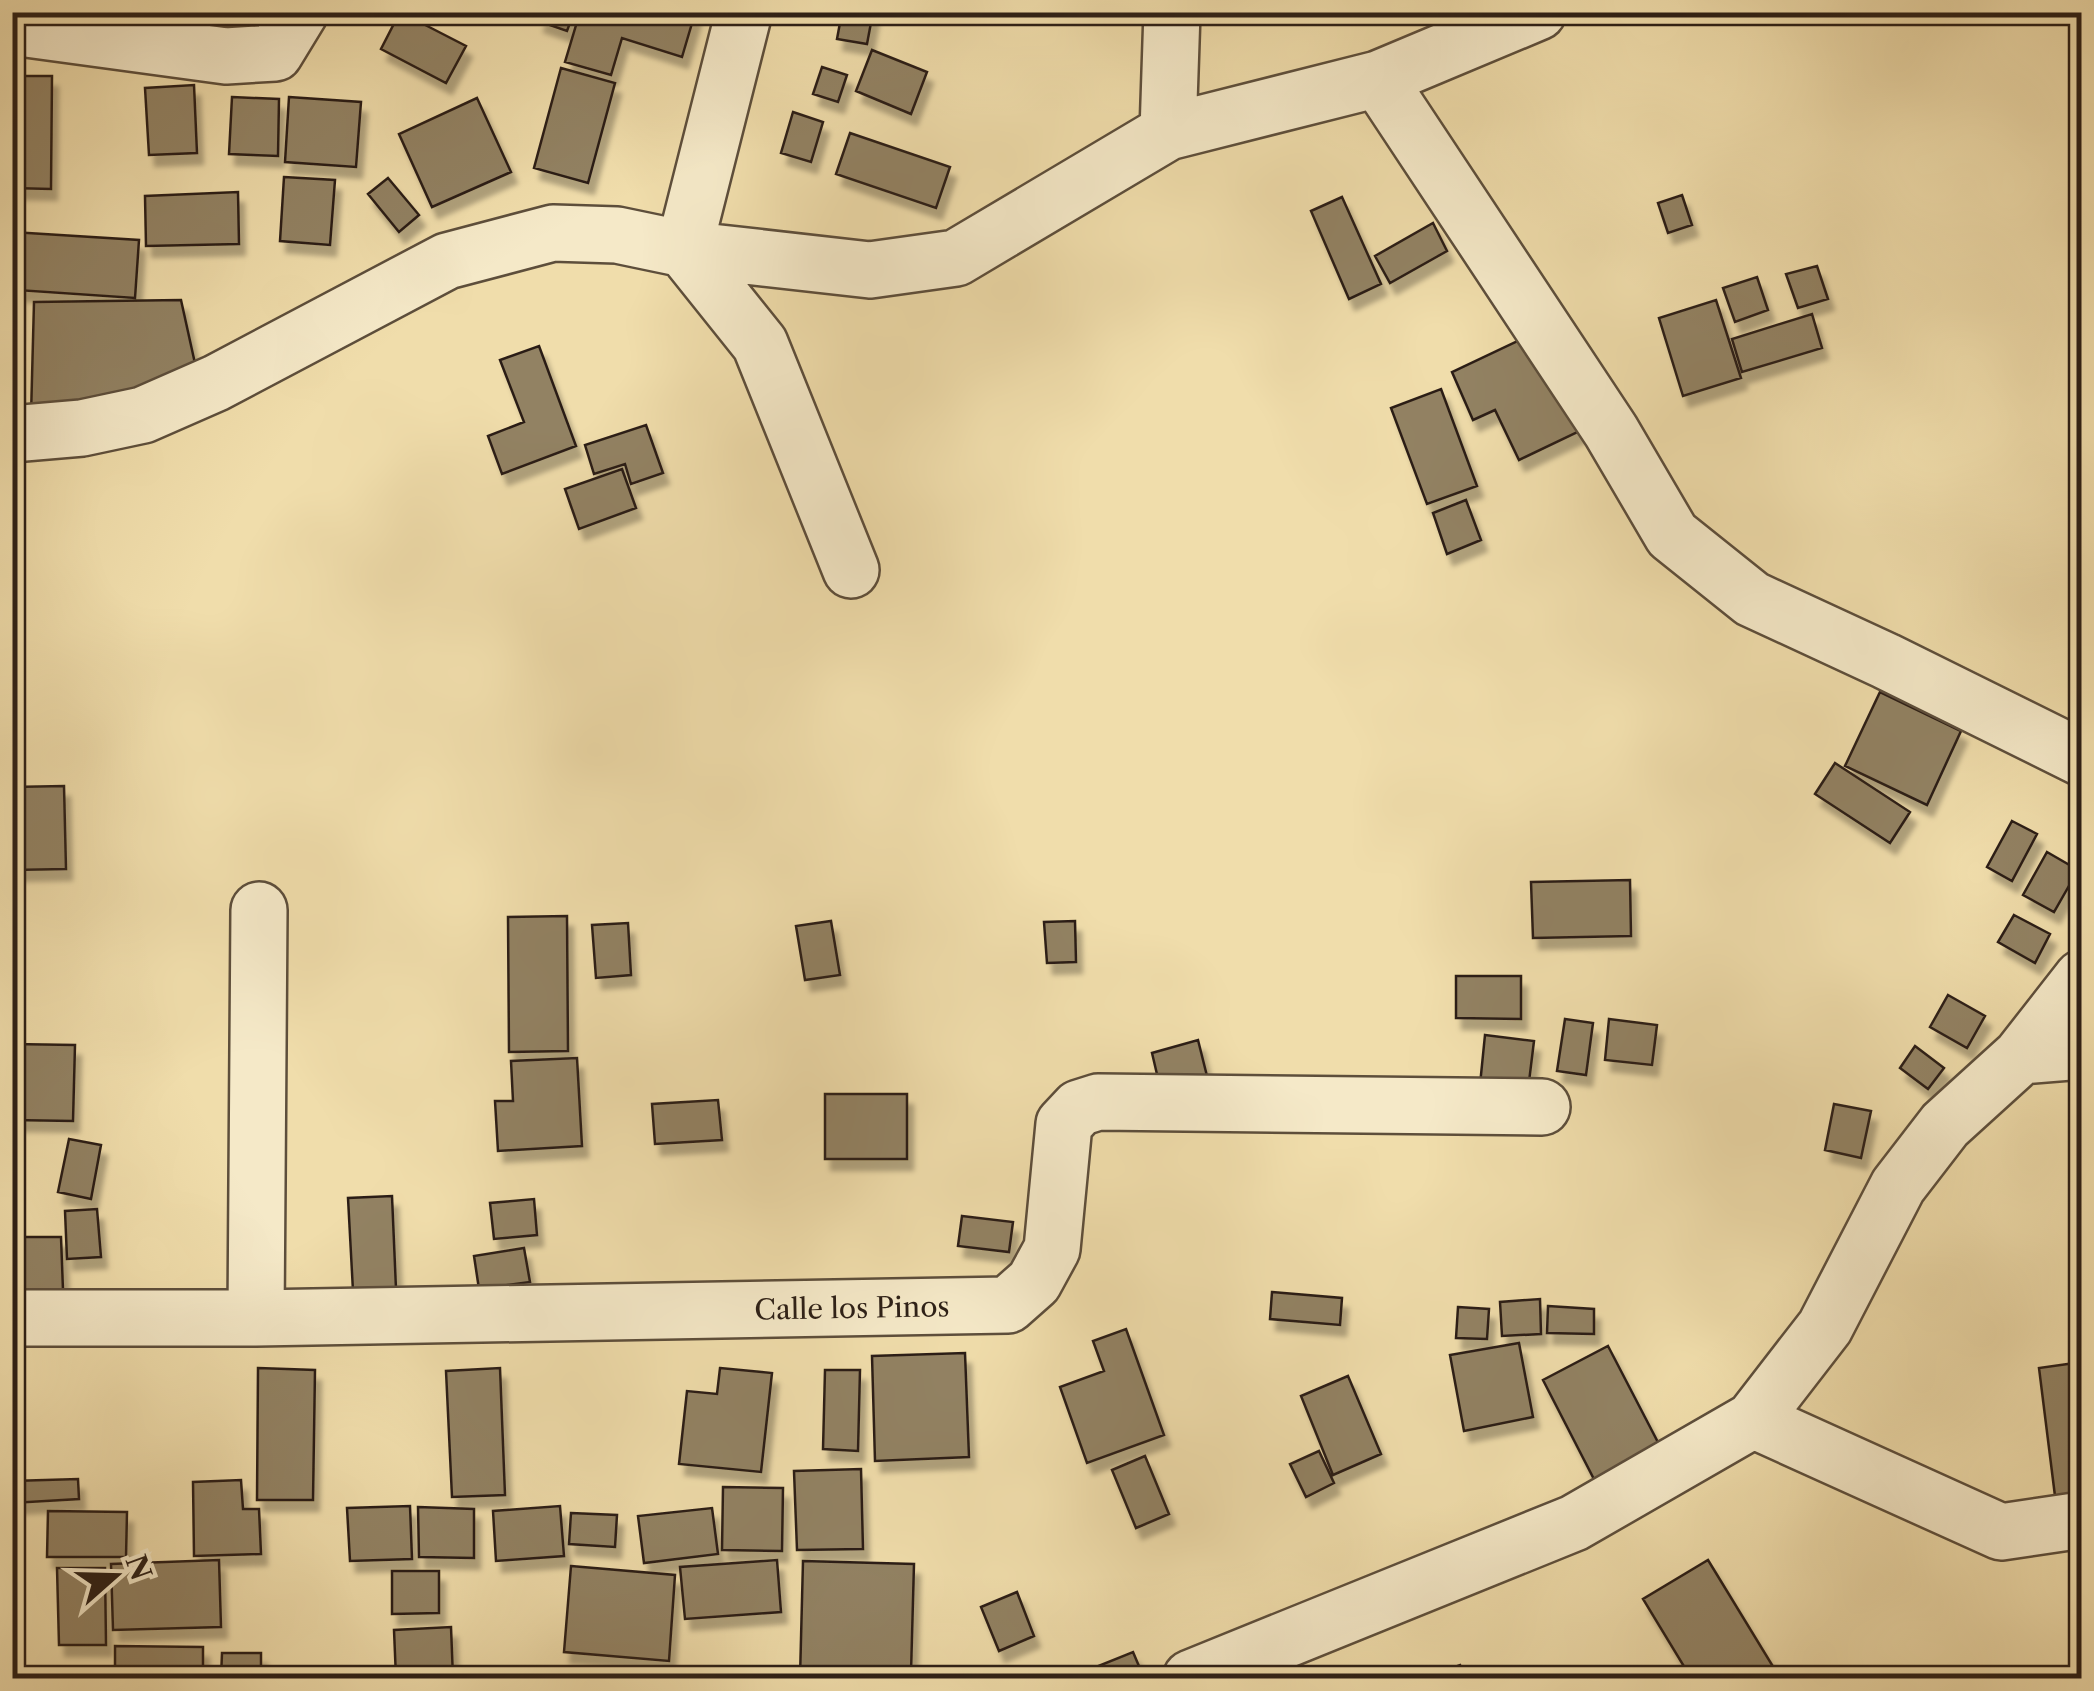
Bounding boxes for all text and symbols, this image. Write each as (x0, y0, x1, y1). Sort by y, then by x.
street label: Calle los Pinos (754, 1289, 950, 1327)
north arrow (65, 1526, 165, 1626)
text: N (118, 1550, 159, 1585)

